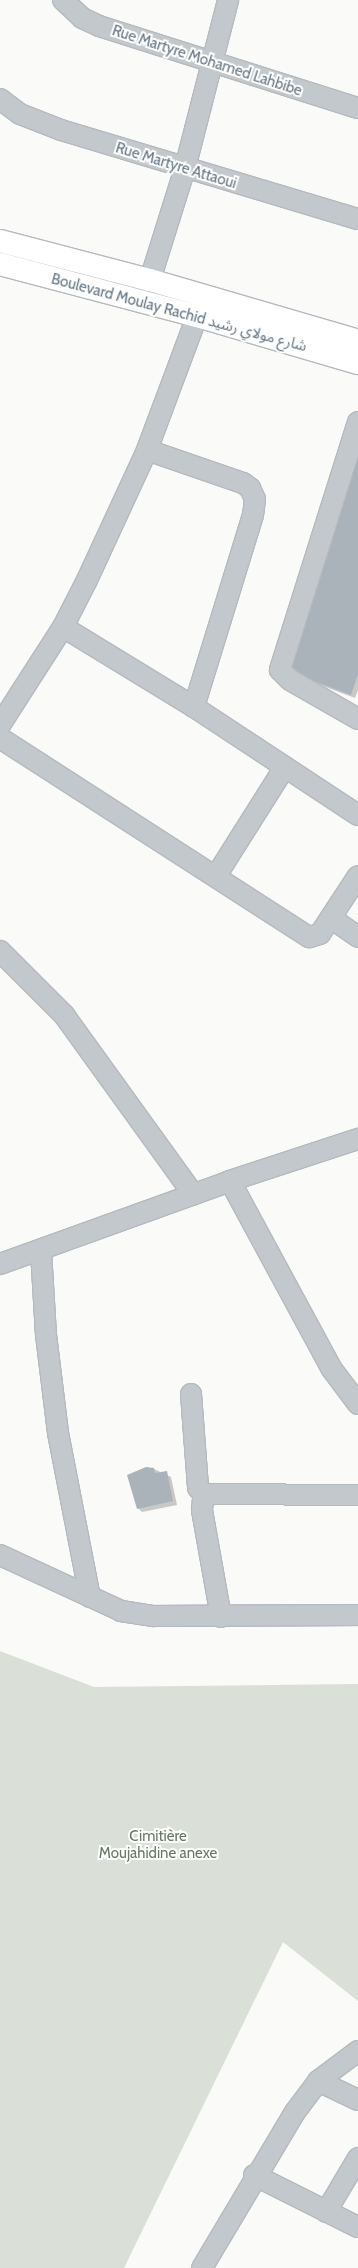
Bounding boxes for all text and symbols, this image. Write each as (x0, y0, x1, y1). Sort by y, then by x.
street label: Rue Martyre Mohamed Lahbibe (110, 22, 304, 100)
street label: Rue Martyre Attaoui (113, 139, 239, 193)
street label: Boulevard Moulay Rachid شارع مولاي رشيد (49, 270, 309, 356)
park label: Cimitière Moujahidine anexe (99, 1827, 217, 1862)

